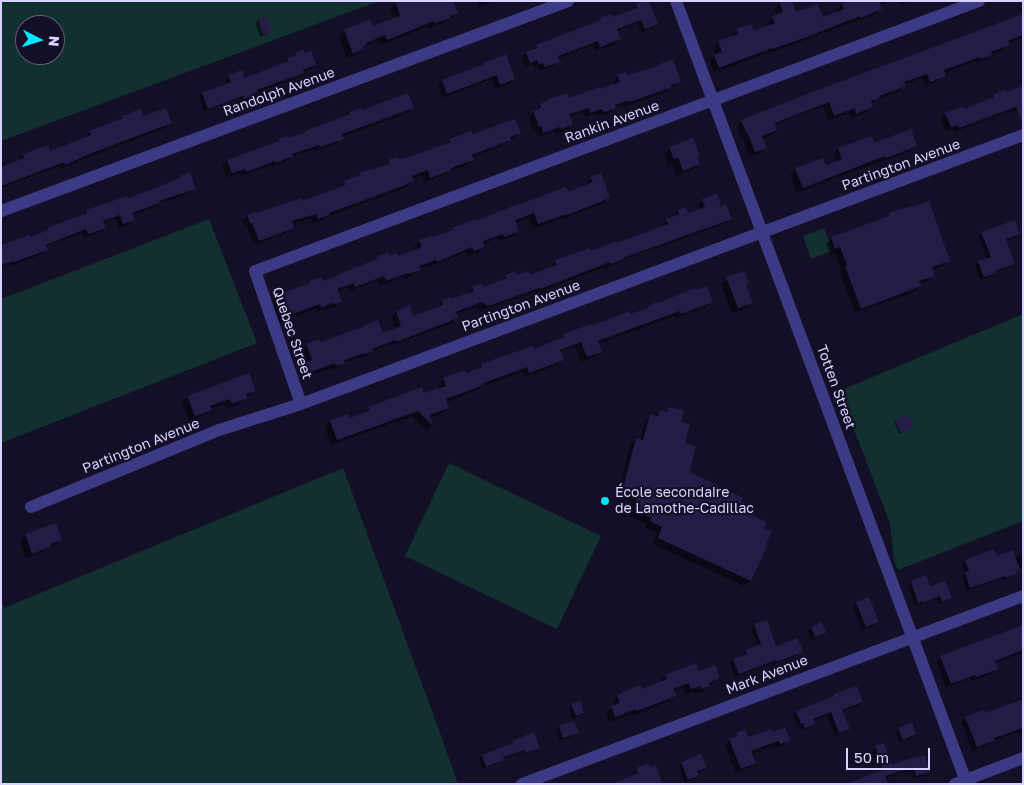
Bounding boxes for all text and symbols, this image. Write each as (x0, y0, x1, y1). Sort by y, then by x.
north arrow (15, 15, 65, 65)
text: N (46, 35, 63, 47)
street label: Randolph Avenue (221, 64, 337, 120)
street label: Rankin Avenue (563, 97, 661, 147)
street label: Partington Avenue (839, 136, 963, 194)
street label: Partington Avenue (459, 277, 583, 335)
street label: Quebec Street (268, 285, 316, 381)
street label: Totten Street (813, 343, 859, 431)
street label: Partington Avenue (80, 415, 202, 477)
place label: École secondaire de Lamothe-Cadillac (615, 485, 754, 518)
marker: École secondaire de Lamothe-Cadillac (599, 495, 611, 507)
street label: Mark Avenue (724, 652, 810, 698)
scale bar (849, 738, 933, 770)
text: 50 m (854, 748, 889, 766)

